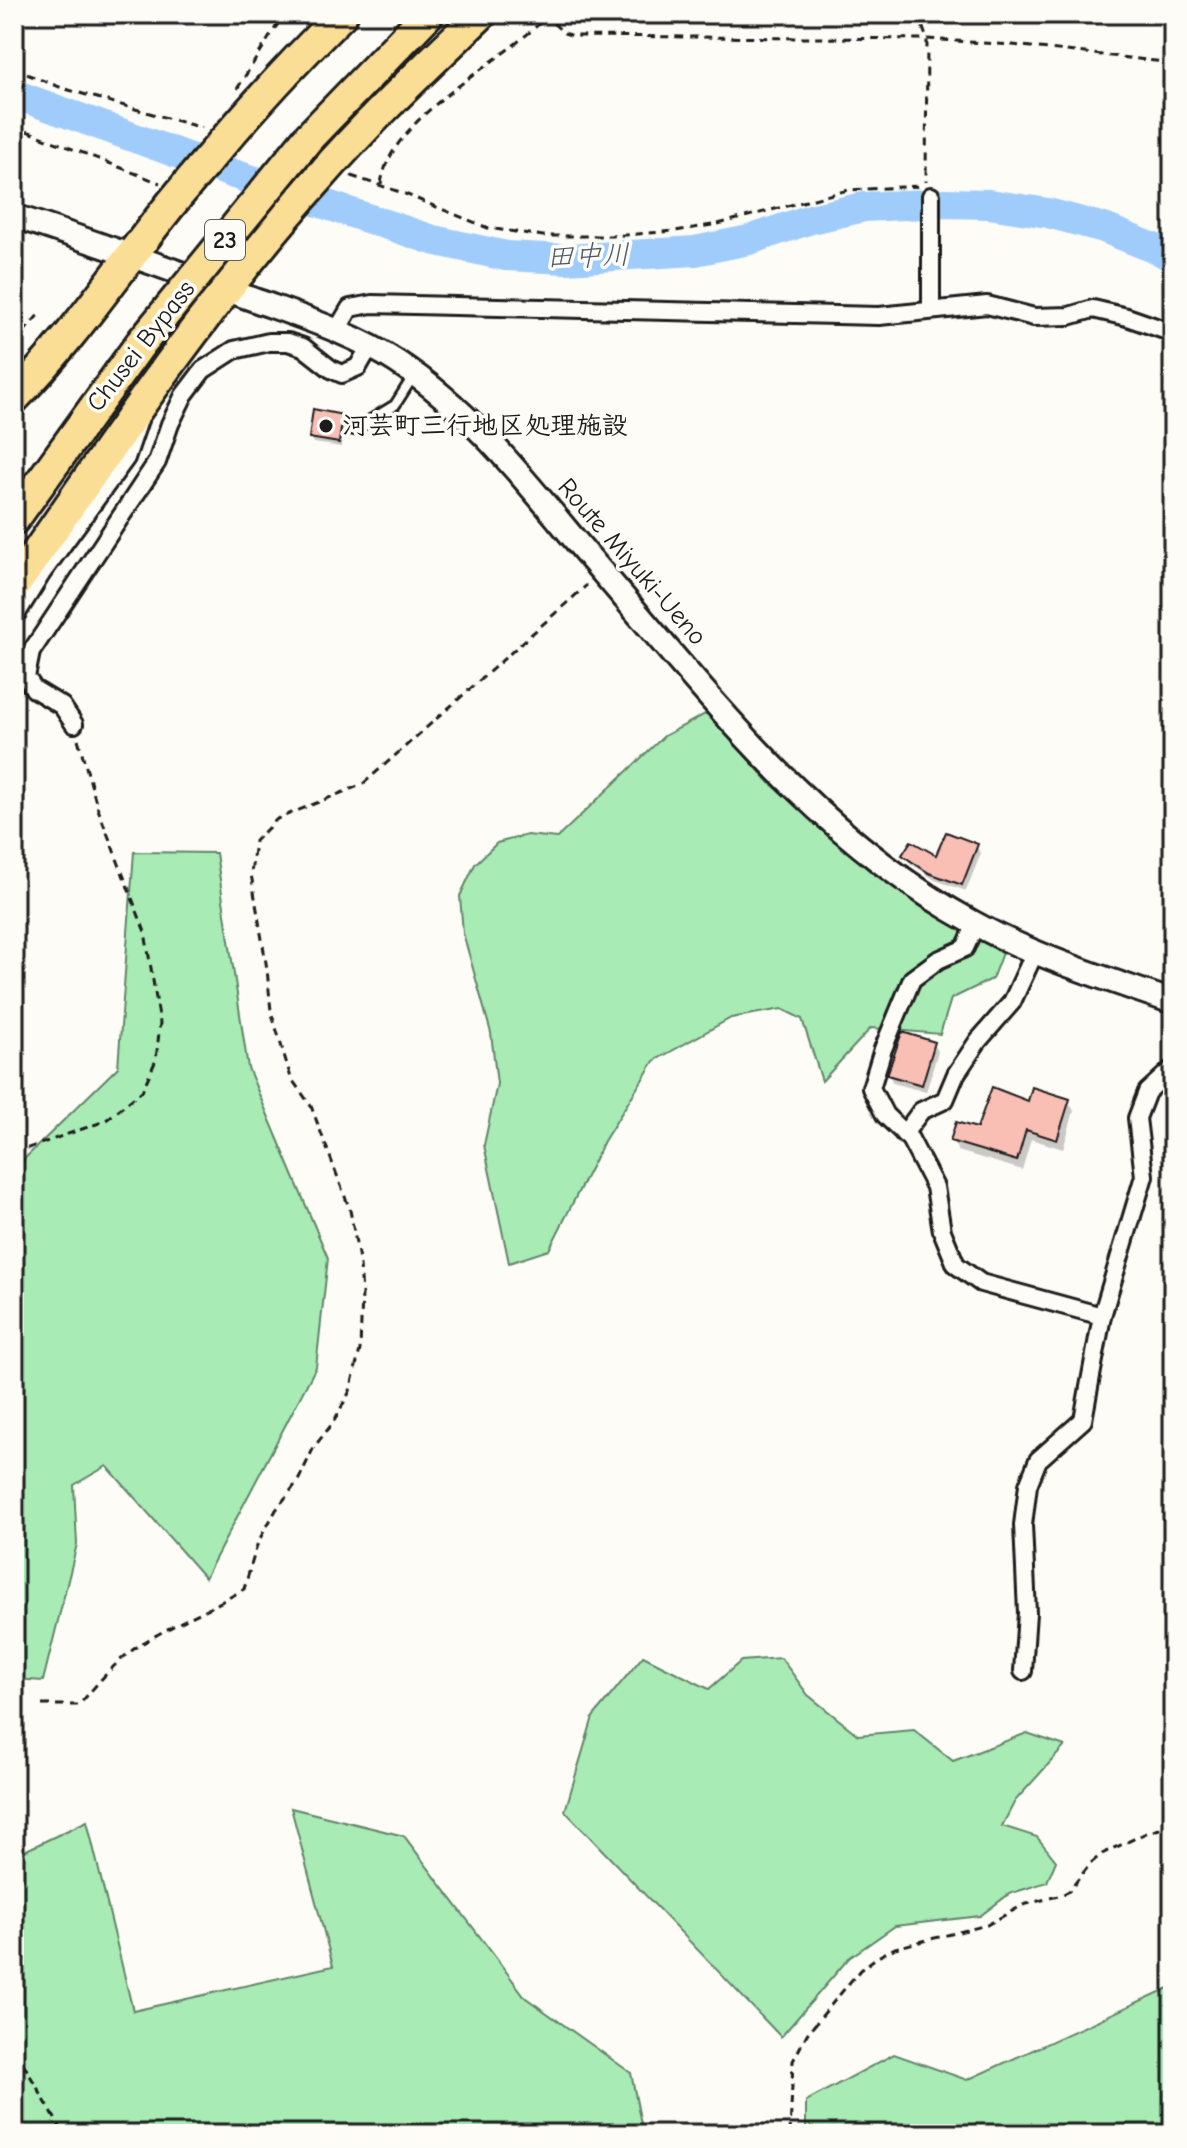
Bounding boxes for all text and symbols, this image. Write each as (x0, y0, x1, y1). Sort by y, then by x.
road number: 23 (205, 220, 245, 260)
water label: 田中川 (545, 239, 631, 273)
street label: Chusei Bypass (80, 274, 202, 418)
place label: 河芸町三行地区処理施設 (342, 411, 628, 441)
marker: 河芸町三行地区処理施設 (317, 417, 335, 435)
street label: Route Miyuki-Ueno (551, 472, 713, 652)

